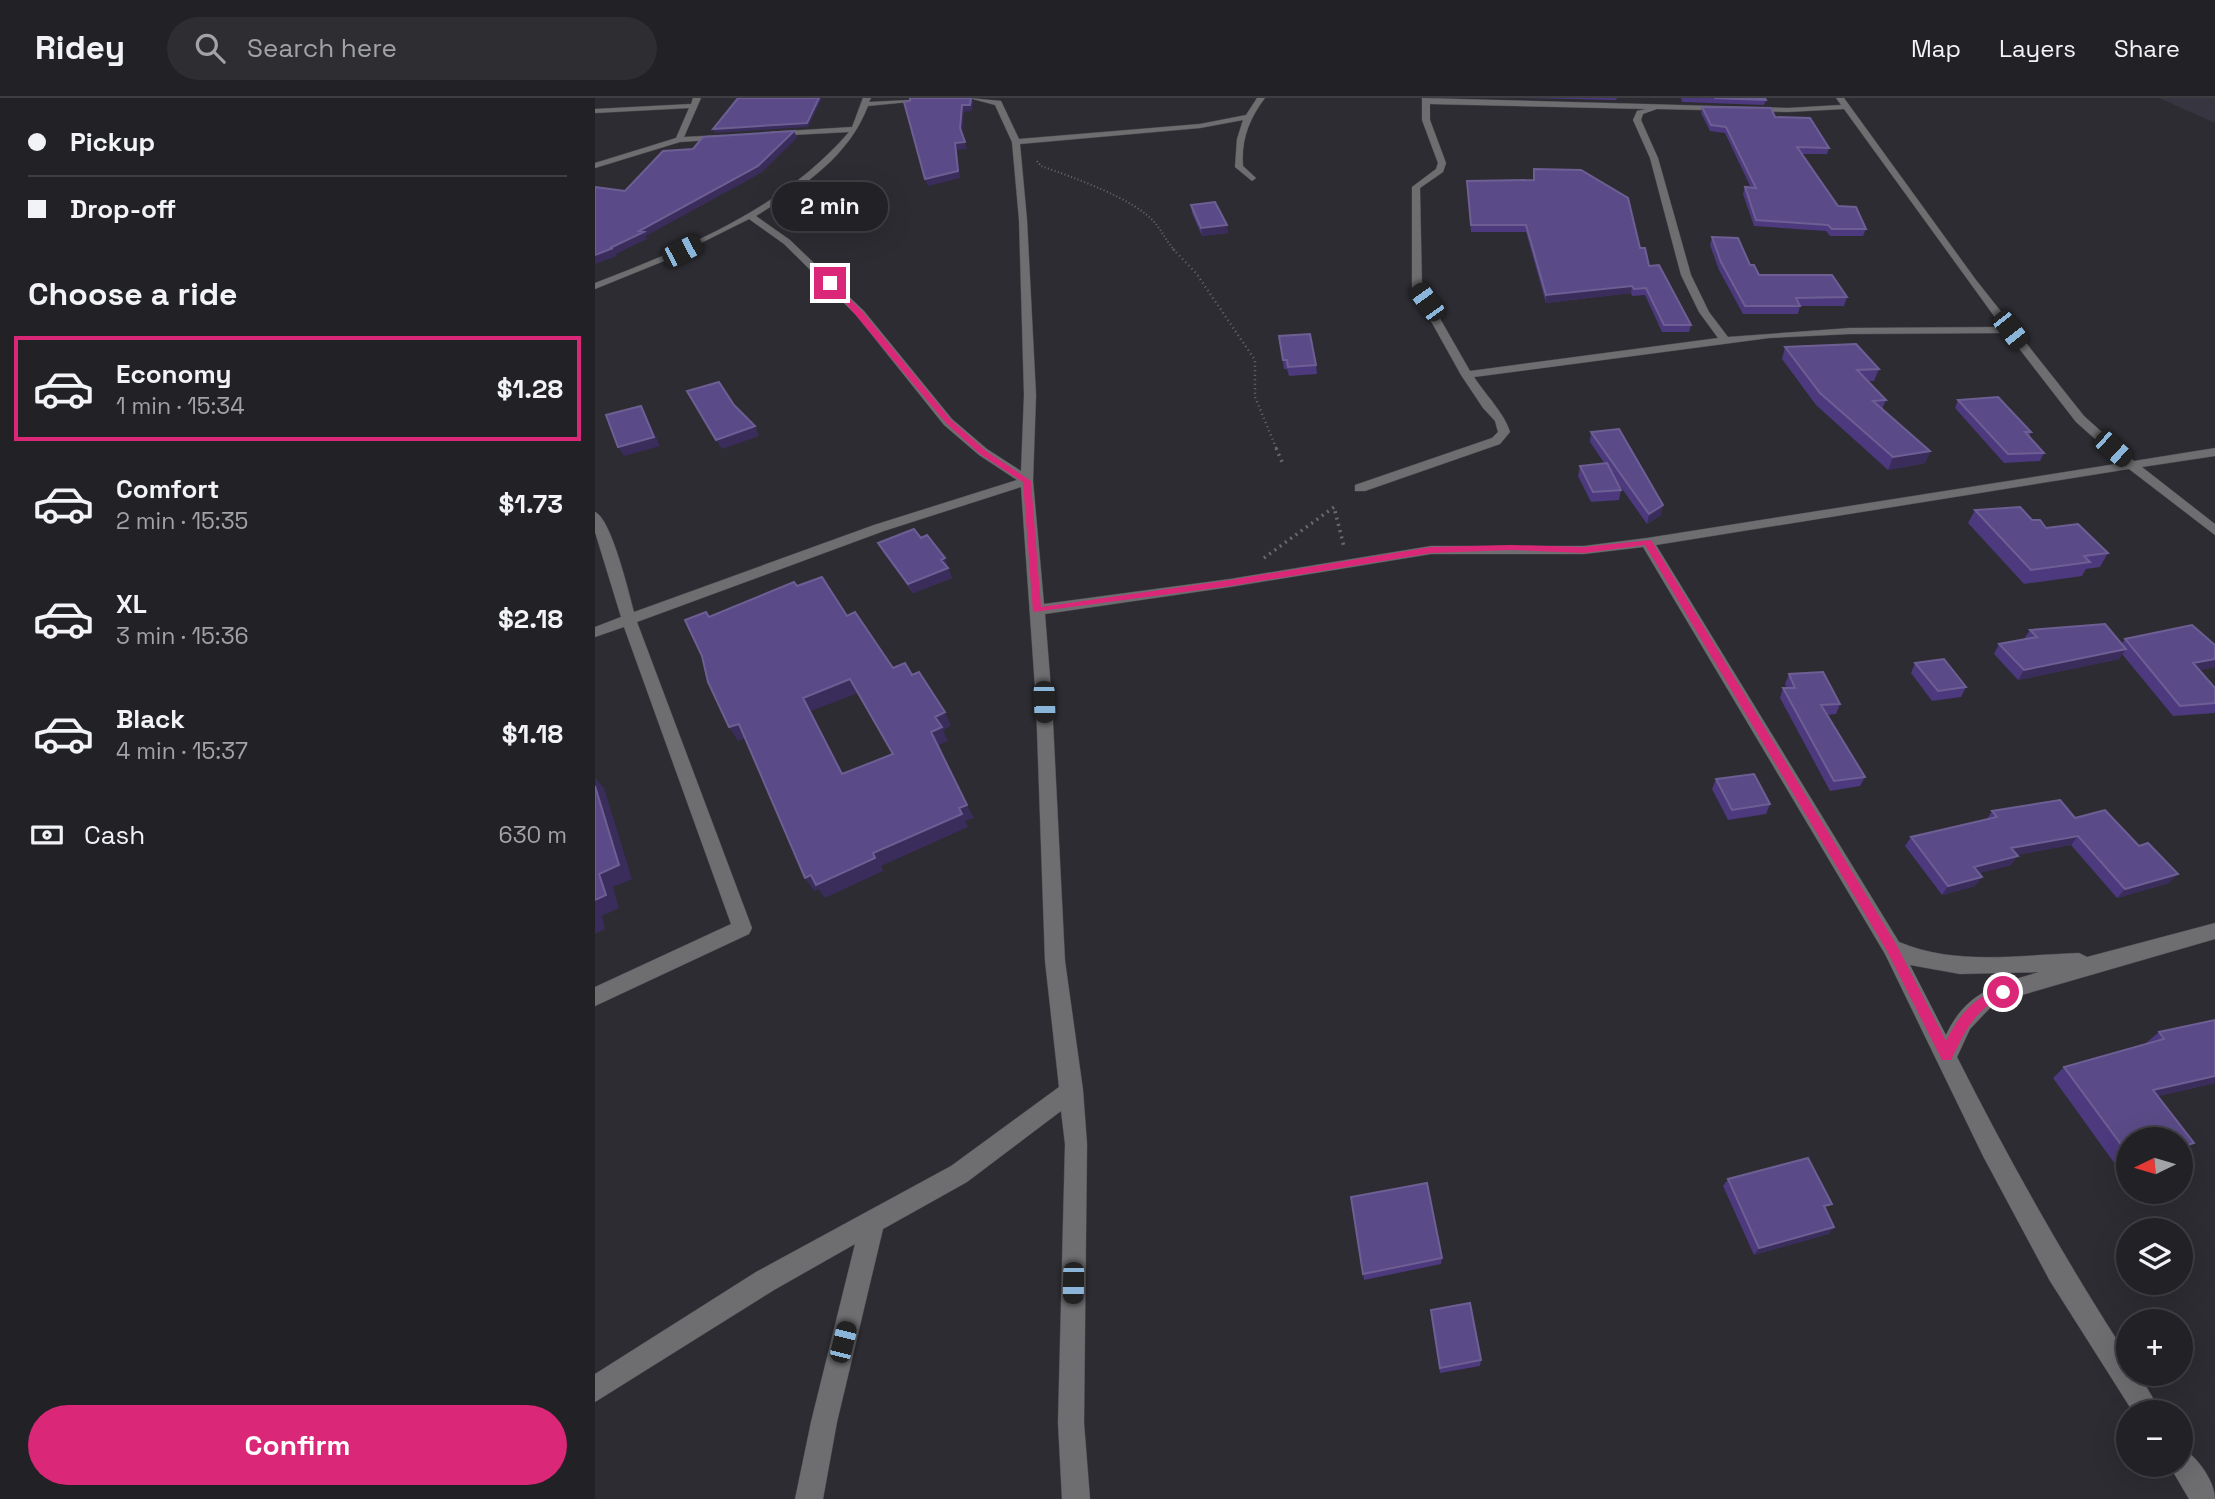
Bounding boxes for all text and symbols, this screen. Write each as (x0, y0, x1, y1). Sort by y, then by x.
search box (167, 17, 657, 80)
text: Ridey (35, 27, 125, 69)
icon: search (191, 29, 229, 67)
text: Search here (247, 31, 397, 65)
text: Map (1911, 33, 1961, 64)
text: Layers (1999, 33, 2076, 64)
text: Share (2114, 33, 2180, 64)
text: Pickup (70, 125, 155, 159)
callout: 2 min (772, 181, 888, 230)
text: 2 min (800, 191, 860, 221)
text: Drop-off (70, 192, 176, 226)
car (659, 232, 706, 270)
route end (814, 267, 846, 299)
text: Choose a ride (28, 274, 238, 314)
car (1407, 279, 1448, 325)
car (1989, 307, 2032, 353)
icon: car (32, 357, 95, 420)
text: Economy (116, 357, 232, 391)
text: $1.28 (497, 372, 563, 406)
text: 1 min · 15:34 (116, 391, 245, 421)
car (2091, 427, 2136, 471)
icon: car (32, 472, 95, 535)
text: Comfort (116, 472, 219, 506)
text: $1.73 (498, 487, 563, 521)
text: 2 min · 15:35 (116, 506, 248, 536)
icon: car (32, 587, 95, 650)
text: XL (116, 587, 147, 621)
text: $2.18 (498, 602, 563, 636)
text: 3 min · 15:36 (116, 621, 249, 651)
car (1033, 681, 1056, 723)
icon: car (32, 702, 95, 765)
text: Black (116, 702, 185, 736)
text: $1.18 (502, 717, 563, 751)
text: 4 min · 15:37 (116, 736, 248, 766)
icon: cash (28, 816, 66, 854)
text: Cash (84, 818, 145, 852)
text: 630 m (499, 820, 567, 850)
route start (1987, 976, 2019, 1008)
north arrow (2116, 1127, 2193, 1204)
map controls (2116, 1127, 2193, 1477)
button: layers (2116, 1218, 2193, 1295)
car (1063, 1262, 1084, 1304)
button: + (2116, 1309, 2193, 1386)
car (828, 1319, 859, 1365)
button: − (2116, 1400, 2193, 1477)
button: Confirm (28, 1405, 567, 1485)

